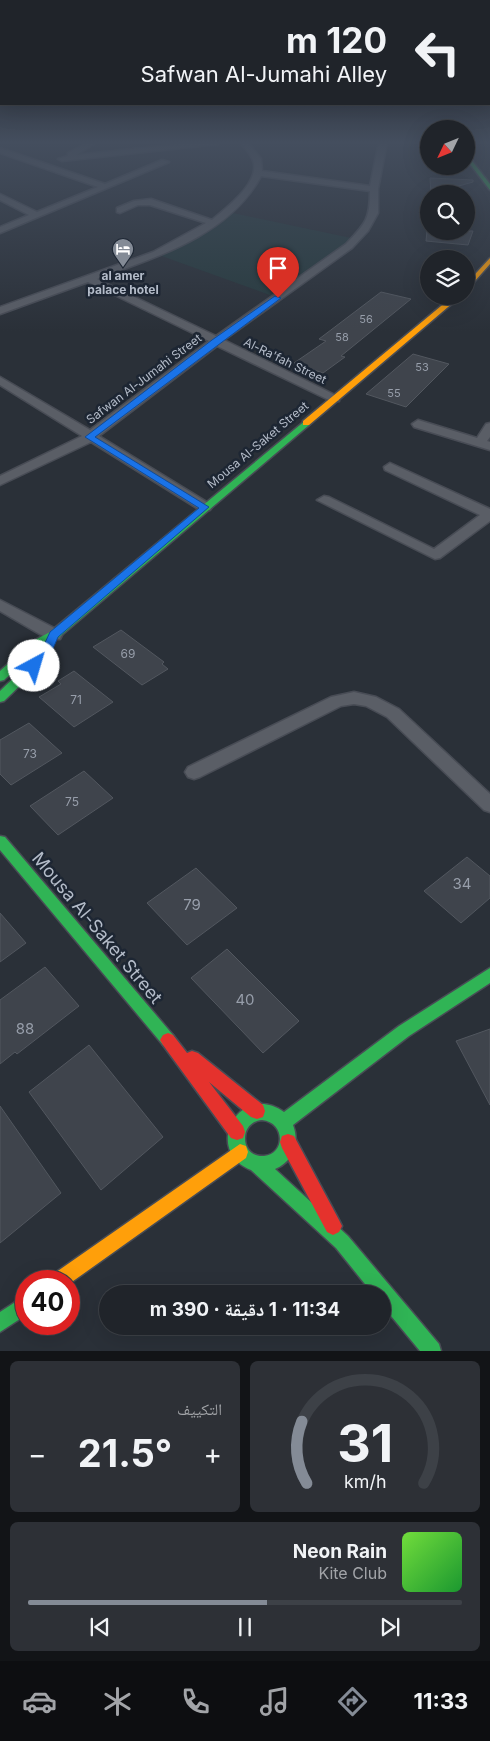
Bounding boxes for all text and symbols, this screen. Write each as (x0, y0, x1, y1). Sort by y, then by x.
text: 120 m (286, 19, 387, 61)
icon: left (405, 20, 470, 85)
text: Safwan Al-Jumahi Alley (141, 61, 387, 87)
north arrow (420, 120, 475, 175)
map controls (420, 120, 475, 305)
button: search (420, 185, 475, 240)
hotel icon: al amer palace hotel (111, 237, 135, 268)
pin (257, 247, 299, 298)
button: layers (420, 250, 475, 305)
icon: arrive (264, 254, 292, 282)
place label: al amer palace hotel (87, 268, 159, 297)
house number: 56 (359, 312, 373, 326)
street label: Safwan Al-Jumahi Street (83, 330, 204, 427)
house number: 58 (335, 330, 349, 344)
street label: Al-Ra'fah Street (241, 334, 329, 387)
house number: 53 (415, 360, 429, 374)
house number: 55 (387, 386, 401, 400)
street label: Mousa Al-Saket Street (204, 398, 311, 491)
position arrow (7, 639, 59, 691)
house number: 69 (121, 646, 135, 661)
house number: 71 (70, 692, 82, 707)
house number: 73 (23, 746, 37, 761)
house number: 75 (65, 794, 79, 809)
street label: Mousa Al-Saket Street (28, 848, 167, 1008)
house number: 34 (453, 874, 471, 893)
house number: 79 (183, 895, 201, 914)
house number: 40 (235, 990, 255, 1009)
house number: 88 (16, 1019, 34, 1038)
speed limit sign: 40 (15, 1270, 80, 1335)
text: 11:34 · 1 دقيقة · 390 m (150, 1298, 340, 1321)
text: التكييف (177, 1399, 222, 1419)
text: 31 (337, 1412, 393, 1475)
text: 21.5° (78, 1430, 172, 1476)
text: − (28, 1437, 47, 1471)
text: + (203, 1437, 222, 1471)
text: km/h (344, 1471, 386, 1492)
text: Neon Rain (293, 1540, 387, 1563)
text: Kite Club (318, 1563, 387, 1583)
icon: previous (86, 1613, 114, 1641)
icon: pause (231, 1613, 259, 1641)
icon: next (376, 1613, 404, 1641)
icon: car (22, 1684, 57, 1719)
icon: climate (100, 1684, 135, 1719)
icon: phone (178, 1684, 213, 1719)
icon: music (257, 1684, 292, 1719)
icon: directions (335, 1684, 370, 1719)
text: 11:33 (414, 1688, 468, 1714)

